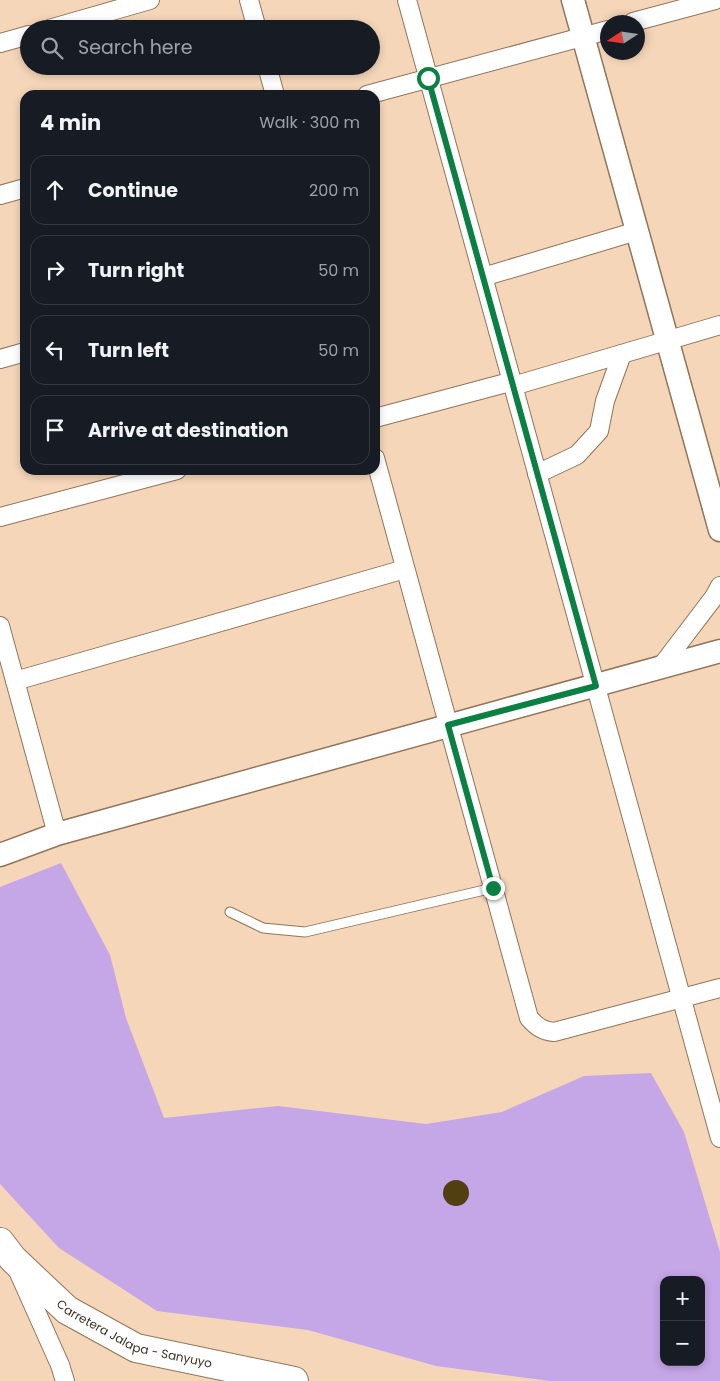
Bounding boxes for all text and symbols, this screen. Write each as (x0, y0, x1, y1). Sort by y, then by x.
north arrow (600, 15, 645, 60)
search box (20, 20, 380, 75)
icon: search (38, 34, 66, 62)
text: Search here (78, 34, 192, 61)
route start (417, 67, 440, 90)
text: 4 min (40, 108, 101, 137)
text: Walk · 300 m (259, 111, 360, 134)
icon: ahead (41, 176, 69, 204)
text: Continue (88, 177, 178, 204)
text: 200 m (309, 179, 359, 202)
icon: right (41, 256, 69, 284)
text: Turn right (88, 257, 184, 284)
text: 50 m (318, 259, 359, 282)
icon: left (41, 336, 69, 364)
text: Turn left (88, 337, 169, 364)
text: 50 m (318, 339, 359, 362)
icon: arrive (41, 416, 69, 444)
text: Arrive at destination (88, 417, 289, 444)
route end (482, 877, 505, 900)
map controls (660, 1276, 705, 1366)
button: + (660, 1276, 705, 1321)
street label: Carretera Jalapa - Sanyuyo (53, 1295, 214, 1372)
button: − (660, 1321, 705, 1366)

